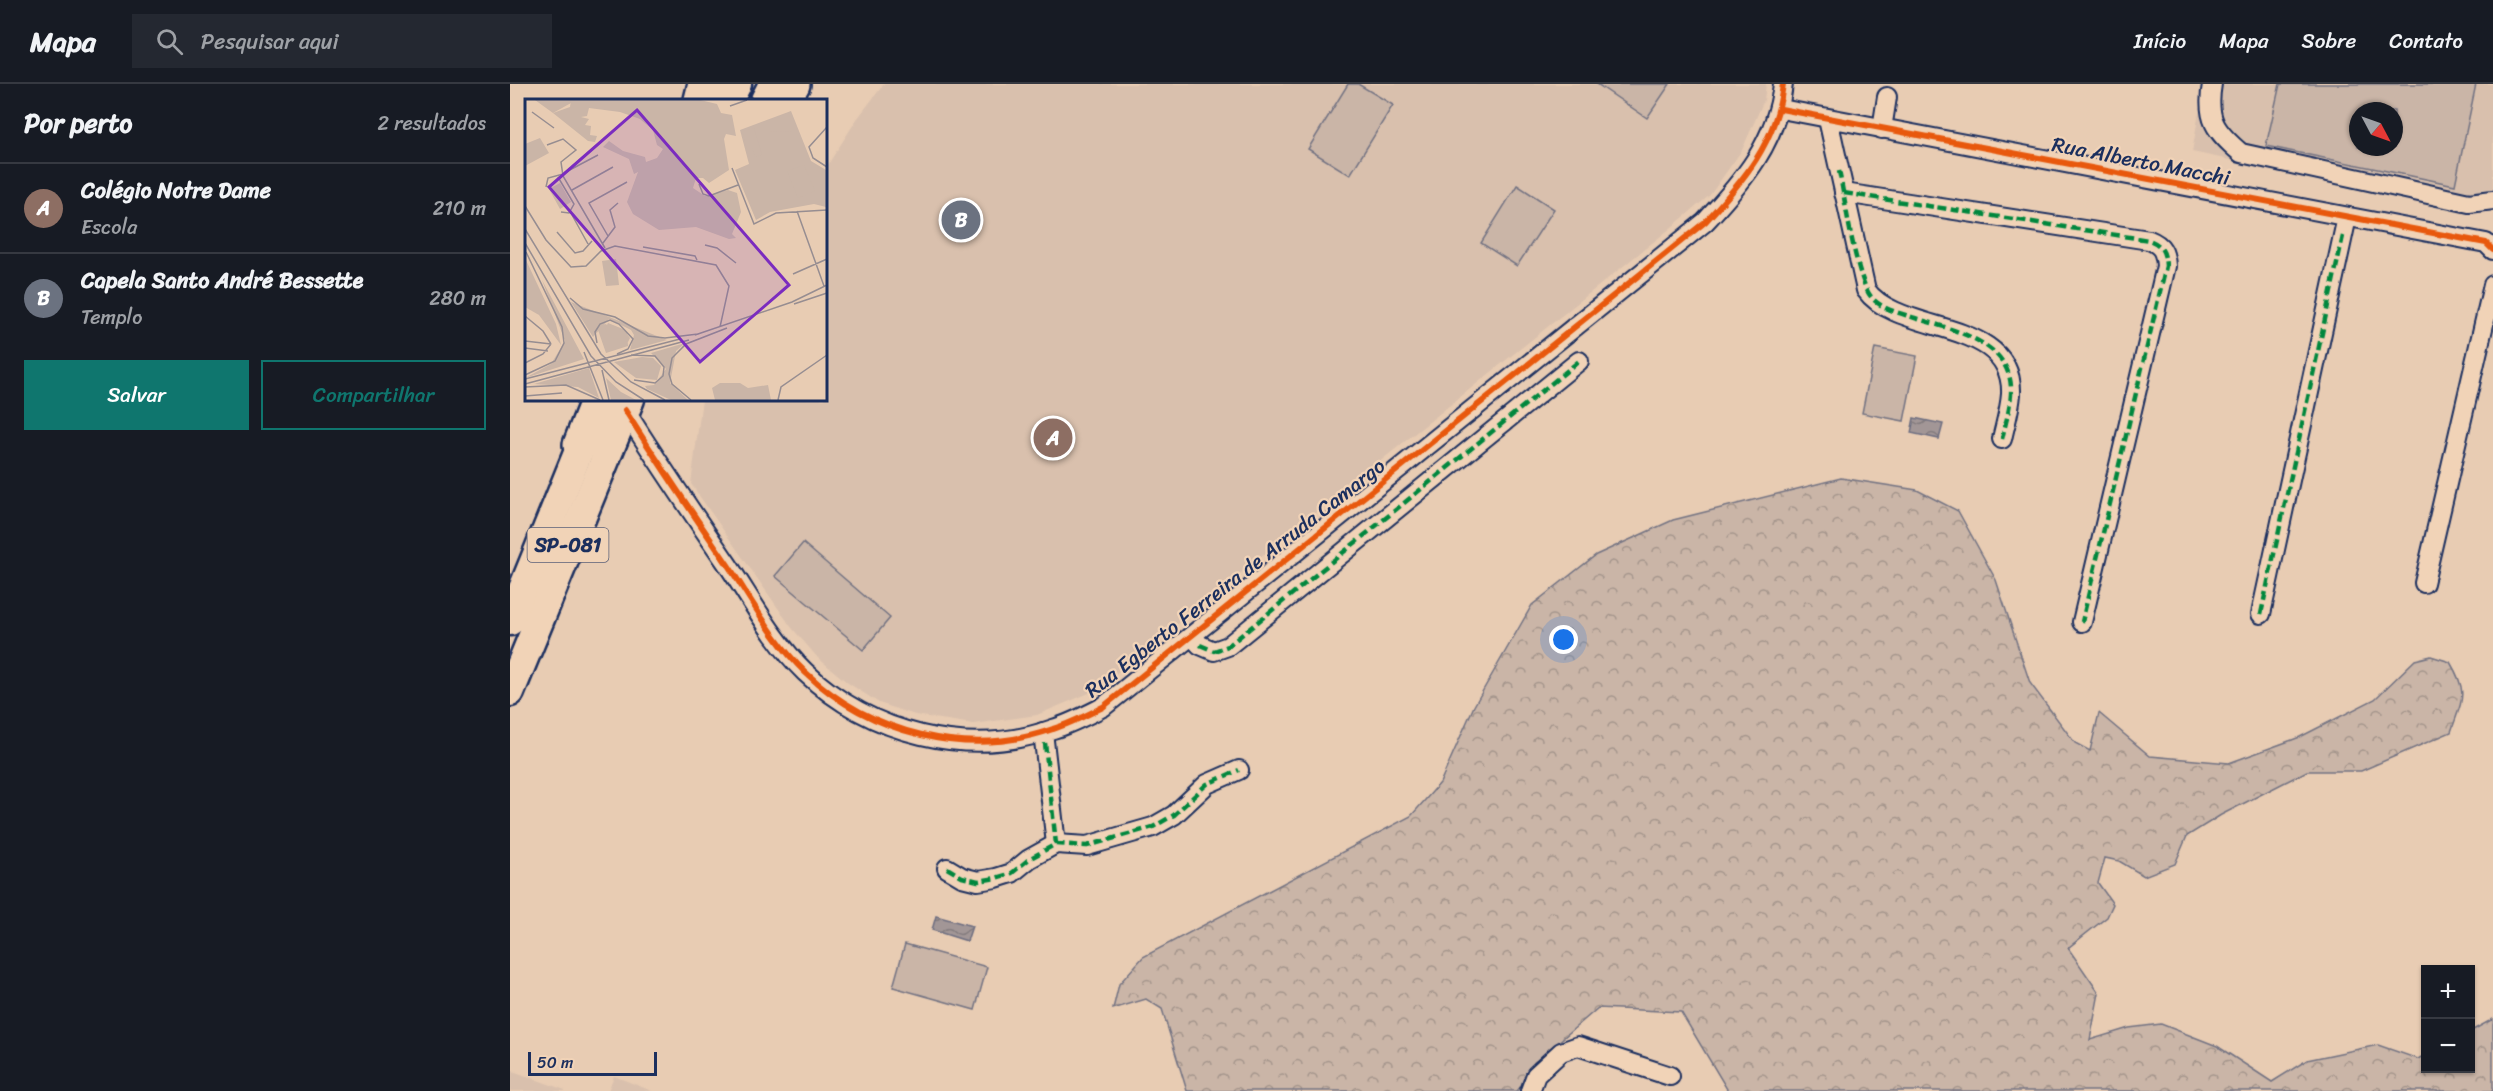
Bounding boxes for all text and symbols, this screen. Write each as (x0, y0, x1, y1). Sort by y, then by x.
search box (132, 14, 552, 68)
text: Mapa (30, 17, 96, 66)
text: Pesquisar aqui (201, 22, 339, 61)
text: Início (2134, 22, 2186, 60)
text: Mapa (2219, 22, 2269, 60)
text: Sobre (2302, 22, 2356, 60)
text: Contato (2389, 22, 2463, 60)
icon: search (153, 25, 186, 58)
inset map (525, 99, 826, 400)
text: Por perto (24, 100, 132, 146)
north arrow (2349, 102, 2403, 156)
text: 2 resultados (377, 106, 486, 141)
street label: Rua Alberto Macchi (2049, 125, 2234, 197)
text: Colégio Notre Dame (81, 171, 271, 210)
text: A (37, 191, 50, 226)
text: 210 m (433, 191, 486, 226)
pin: B (942, 198, 980, 242)
text: Escola (81, 210, 137, 245)
text: Capela Santo André Bessette (81, 261, 363, 300)
text: B (37, 281, 50, 316)
text: 280 m (429, 281, 486, 316)
text: Templo (81, 300, 142, 335)
button: Salvar (24, 360, 249, 430)
button: Compartilhar (261, 360, 486, 430)
pin: A (1034, 416, 1072, 460)
street label: Rua Egberto Ferreira de Arruda Camargo (1076, 448, 1394, 708)
road number: SP-081 (527, 528, 608, 562)
your location (1549, 625, 1578, 654)
map controls (2421, 965, 2475, 1073)
button: + (2421, 965, 2475, 1019)
button: − (2421, 1019, 2475, 1073)
text: 50 m (537, 1048, 573, 1077)
scale bar (528, 1049, 657, 1076)

